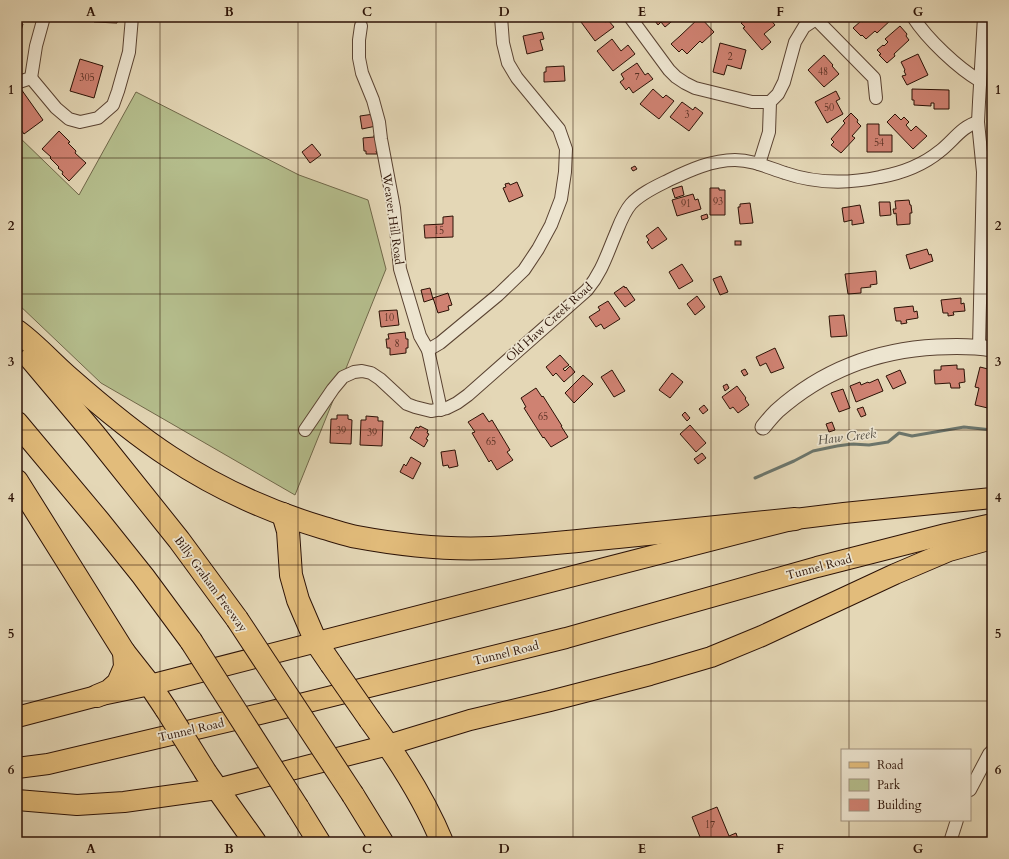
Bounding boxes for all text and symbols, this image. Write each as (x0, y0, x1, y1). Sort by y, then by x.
text: A (86, 3, 96, 21)
text: B (224, 3, 234, 21)
text: C (362, 3, 372, 21)
text: D (498, 3, 510, 21)
text: E (638, 3, 646, 21)
text: F (776, 3, 784, 21)
text: G (913, 3, 924, 21)
house number: 2 (727, 50, 733, 64)
house number: 48 (818, 65, 828, 79)
house number: 7 (634, 70, 640, 84)
house number: 305 (79, 71, 95, 85)
text: 1 (8, 81, 14, 99)
text: 1 (995, 81, 1001, 99)
house number: 50 (824, 101, 834, 115)
house number: 3 (684, 108, 690, 122)
house number: 54 (874, 136, 884, 150)
street label: Weaver Hill Road (379, 171, 407, 266)
house number: 93 (713, 195, 723, 209)
house number: 91 (681, 197, 691, 211)
text: 2 (8, 217, 15, 235)
text: 2 (995, 217, 1002, 235)
house number: 15 (434, 224, 444, 238)
street label: Old Haw Creek Road (502, 278, 596, 365)
house number: 10 (384, 311, 394, 325)
house number: 8 (394, 337, 400, 351)
text: 3 (8, 353, 15, 371)
text: 3 (995, 353, 1002, 371)
house number: 65 (538, 410, 548, 424)
house number: 39 (336, 424, 346, 438)
water label: Haw Creek (817, 424, 878, 450)
house number: 39 (367, 426, 377, 440)
house number: 65 (486, 435, 496, 449)
text: 4 (8, 489, 15, 507)
text: 4 (995, 489, 1002, 507)
street label: Billy Graham Freeway (171, 533, 252, 636)
street label: Tunnel Road (785, 550, 854, 583)
text: 5 (8, 625, 14, 643)
text: 5 (995, 625, 1001, 643)
street label: Tunnel Road (471, 637, 541, 669)
street label: Tunnel Road (156, 715, 226, 745)
legend (841, 749, 971, 821)
text: Road (877, 757, 904, 773)
text: 6 (8, 761, 15, 779)
text: 6 (995, 761, 1002, 779)
text: Park (877, 777, 901, 793)
text: Building (877, 797, 922, 813)
house number: 17 (705, 818, 715, 832)
text: A (86, 840, 96, 858)
text: B (224, 840, 234, 858)
text: C (362, 840, 372, 858)
text: D (498, 840, 510, 858)
text: E (638, 840, 646, 858)
text: F (776, 840, 784, 858)
text: G (913, 840, 924, 858)

